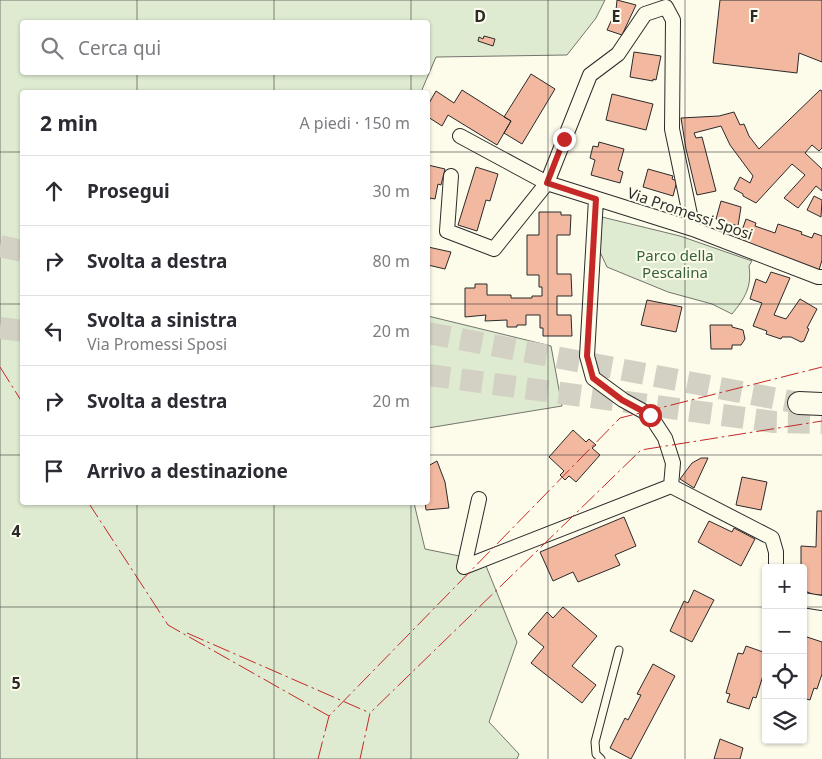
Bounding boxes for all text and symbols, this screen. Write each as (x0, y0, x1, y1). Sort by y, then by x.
text: D (474, 5, 486, 27)
text: E (612, 5, 621, 27)
text: F (750, 5, 758, 27)
search box (20, 20, 430, 75)
icon: search (38, 34, 66, 62)
text: Cerca qui (78, 35, 161, 61)
text: 2 min (40, 109, 98, 137)
text: A piedi · 150 m (299, 112, 410, 134)
route end (553, 128, 576, 151)
icon: ahead (40, 177, 68, 205)
text: Prosegui (87, 178, 170, 204)
text: 30 m (373, 180, 410, 202)
street label: Via Promessi Sposi (625, 182, 756, 244)
park label: Parco della Pescalina (636, 245, 714, 282)
icon: right (40, 247, 68, 275)
text: Svolta a destra (87, 248, 227, 274)
text: 80 m (373, 250, 410, 272)
text: Svolta a sinistra (87, 307, 237, 333)
icon: left (40, 317, 68, 345)
text: 20 m (373, 320, 410, 342)
text: Via Promessi Sposi (87, 333, 227, 355)
icon: right (40, 387, 68, 415)
text: Svolta a destra (87, 388, 227, 414)
text: 20 m (373, 390, 410, 412)
route start (639, 404, 662, 427)
icon: arrive (40, 457, 68, 485)
text: Arrivo a destinazione (87, 458, 288, 484)
text: 4 (11, 520, 21, 542)
map controls (762, 564, 807, 744)
button: + (762, 564, 807, 609)
button: − (762, 609, 807, 654)
button: locate (762, 654, 807, 699)
text: 5 (11, 672, 21, 694)
button: layers (762, 699, 807, 744)

